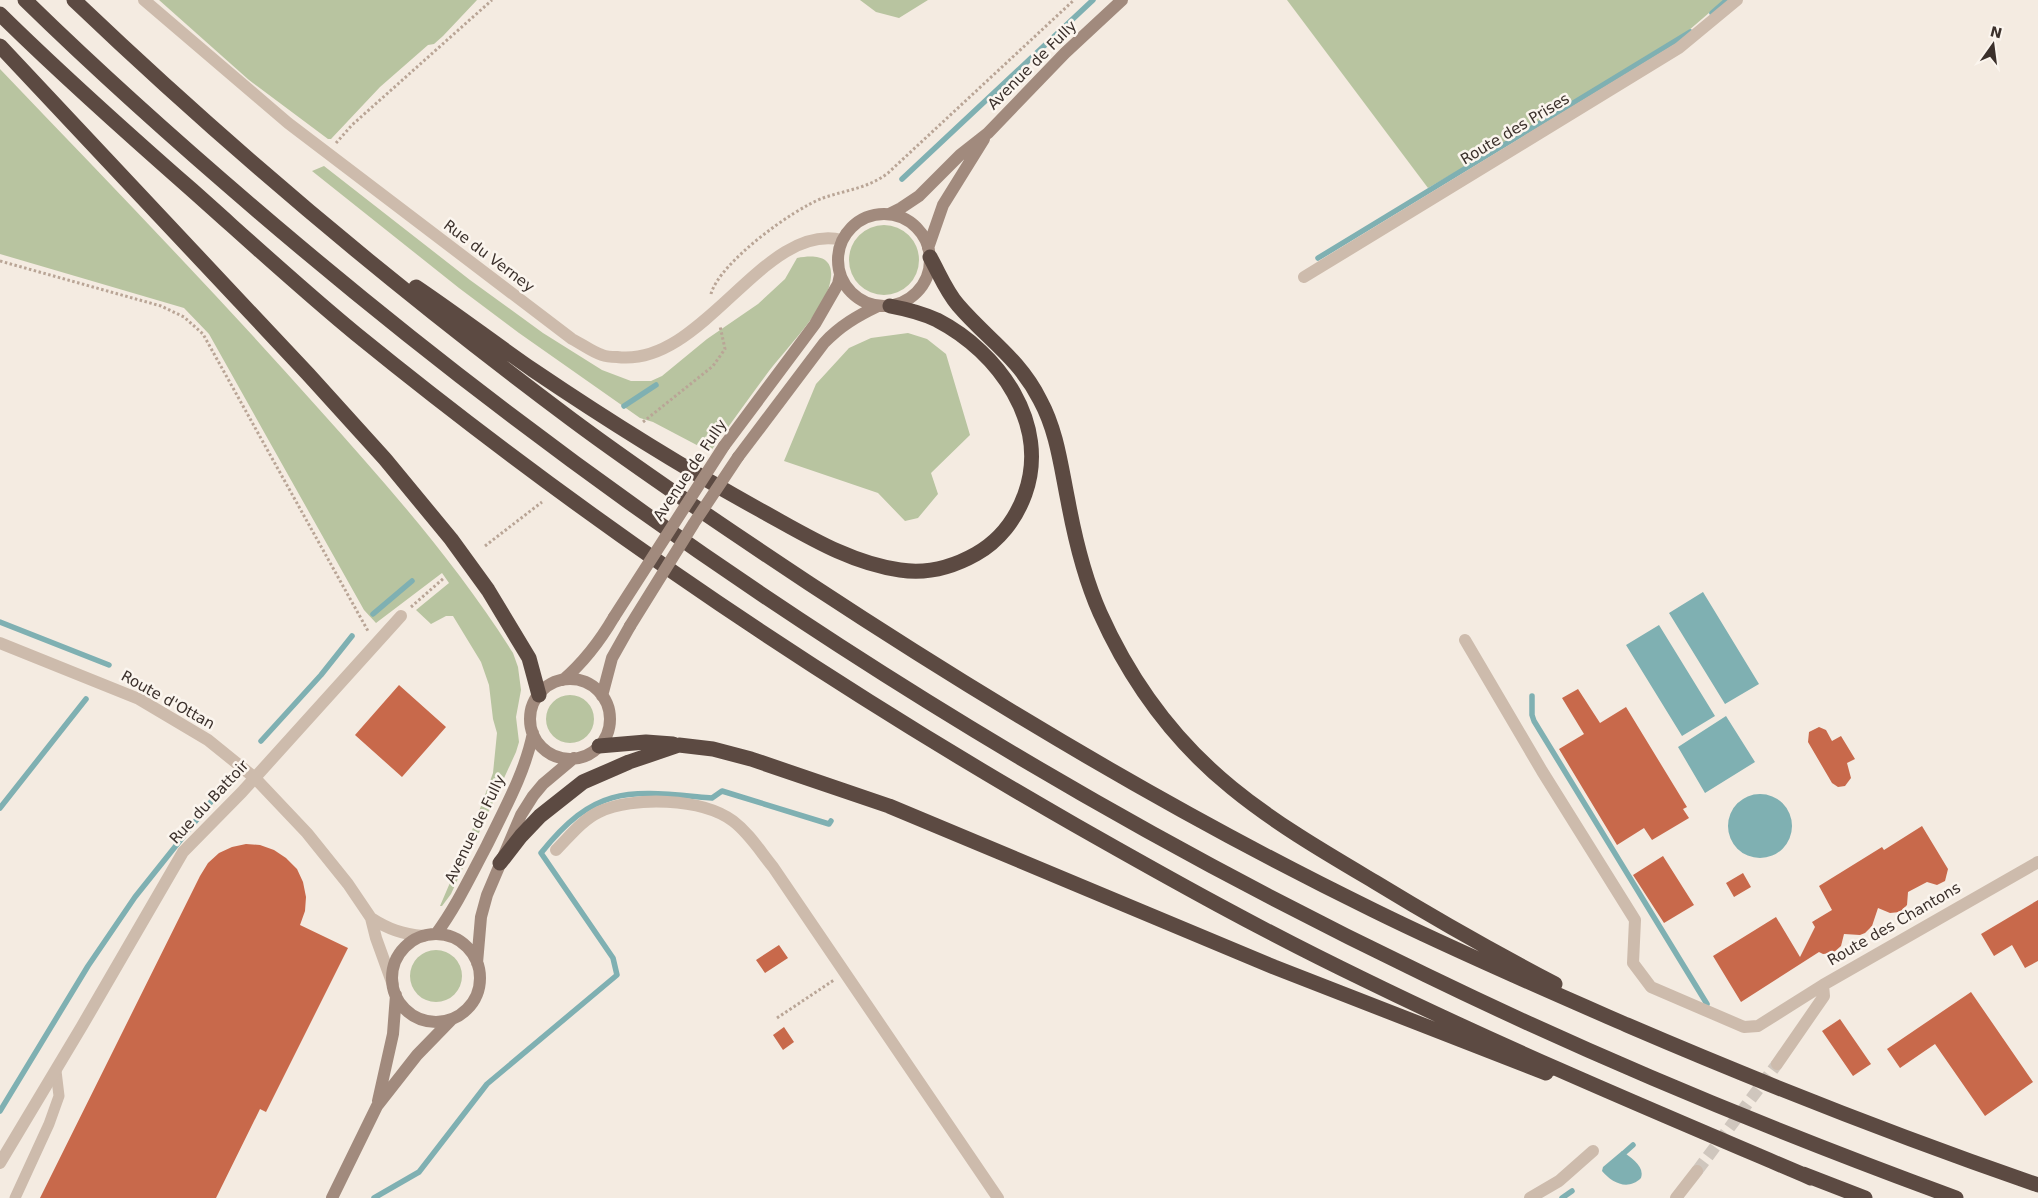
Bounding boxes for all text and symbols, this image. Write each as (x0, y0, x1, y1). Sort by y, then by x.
street label: Avenue de Fully (984, 17, 1080, 113)
north arrow (1968, 20, 2018, 70)
text: N (1989, 23, 2004, 42)
street label: Route des Prises (1457, 89, 1573, 169)
street label: Rue du Verney (440, 216, 538, 296)
street label: Avenue de Fully (649, 416, 731, 524)
street label: Route d'Ottan (118, 667, 218, 733)
street label: Rue du Battoir (166, 756, 253, 848)
street label: Avenue de Fully (441, 772, 509, 886)
street label: Route des Chantons (1824, 878, 1964, 969)

